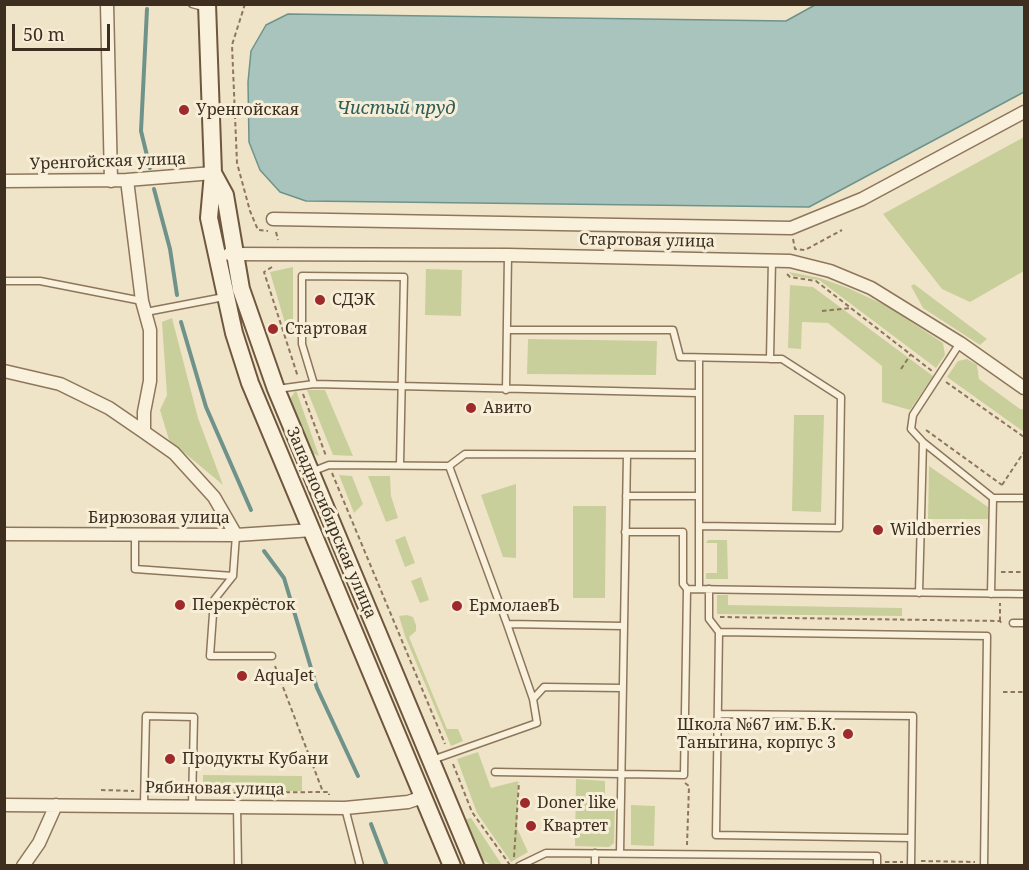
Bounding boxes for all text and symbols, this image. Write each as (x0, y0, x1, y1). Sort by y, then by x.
scale bar (15, 12, 112, 50)
text: 50 m (23, 22, 65, 46)
water label: Чистый пруд (336, 98, 456, 120)
place label: Уренгойская (196, 100, 299, 120)
marker: Уренгойская (177, 103, 191, 117)
street label: Уренгойская улица (29, 150, 187, 174)
street label: Стартовая улица (579, 230, 715, 252)
place label: СДЭК (332, 290, 375, 310)
marker: СДЭК (313, 293, 327, 307)
place label: Стартовая (285, 319, 367, 339)
marker: Стартовая (266, 322, 280, 336)
place label: Авито (483, 398, 532, 418)
marker: Авито (464, 401, 478, 415)
street label: Западносибирская улица (282, 424, 380, 622)
street label: Бирюзовая улица (88, 508, 230, 528)
place label: Wildberries (890, 520, 981, 540)
marker: Wildberries (871, 523, 885, 537)
place label: Перекрёсток (192, 595, 295, 615)
place label: ЕрмолаевЪ (469, 596, 559, 616)
marker: Перекрёсток (173, 598, 187, 612)
marker: ЕрмолаевЪ (450, 599, 464, 613)
place label: AquaJet (254, 666, 314, 686)
marker: AquaJet (235, 669, 249, 683)
place label: Школа №67 им. Б.К. Таныгина, корпус 3 (677, 715, 836, 753)
marker: Школа №67 им. Б.К. Таныгина, корпус 3 (841, 727, 855, 741)
place label: Продукты Кубани (182, 749, 329, 769)
marker: Продукты Кубани (163, 752, 177, 766)
street label: Рябиновая улица (145, 778, 285, 800)
place label: Doner like (537, 793, 616, 813)
marker: Doner like (518, 796, 532, 810)
place label: Квартет (543, 816, 608, 836)
marker: Квартет (524, 819, 538, 833)

